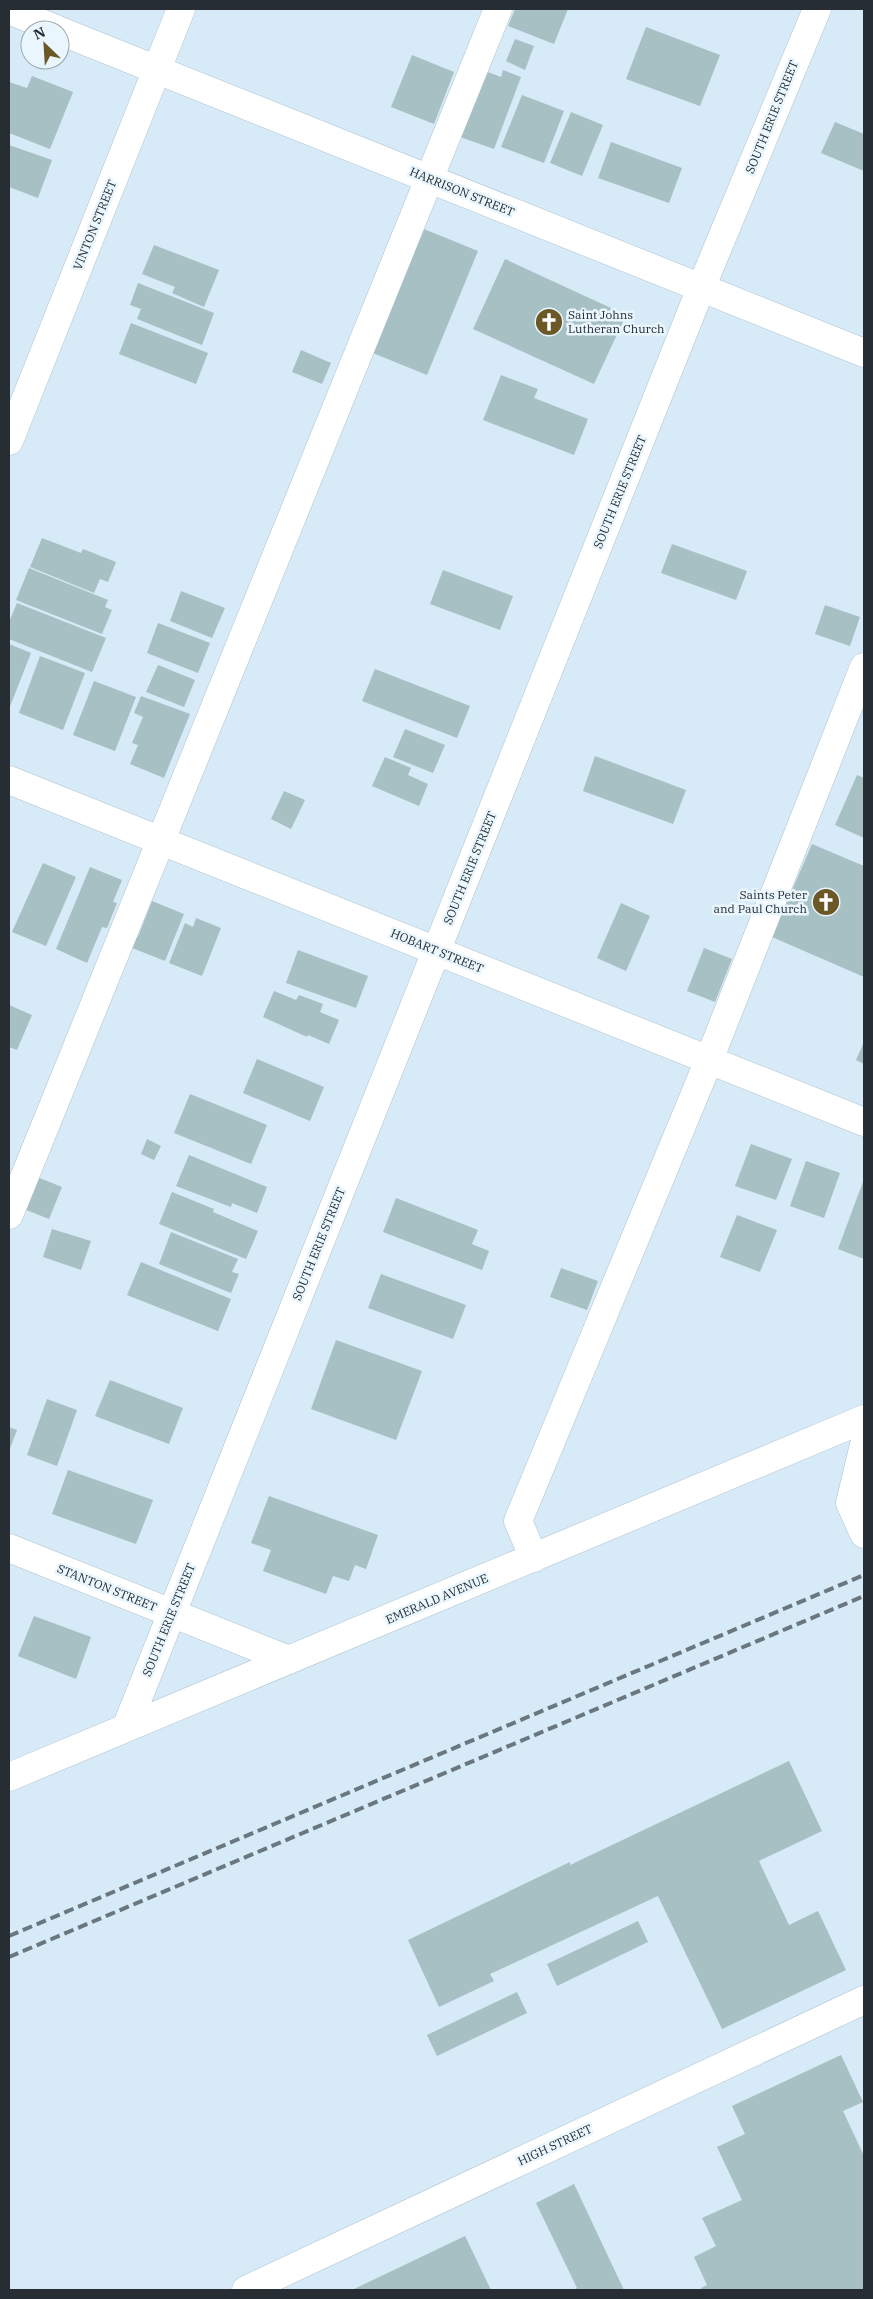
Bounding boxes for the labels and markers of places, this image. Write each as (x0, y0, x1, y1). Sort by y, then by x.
church icon: Saint Johns Lutheran Church (534, 307, 564, 337)
place label: Saint Johns Lutheran Church (568, 307, 665, 336)
place label: Saints Peter and Paul Church (713, 887, 808, 916)
church icon: Saints Peter and Paul Church (811, 887, 841, 917)

